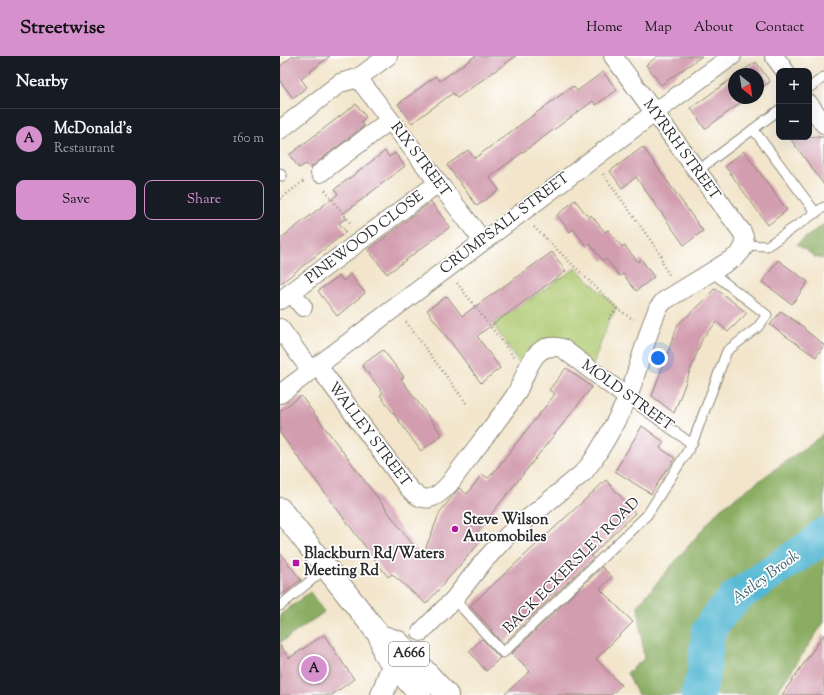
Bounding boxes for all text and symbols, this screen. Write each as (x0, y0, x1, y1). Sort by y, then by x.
text: Streetwise (20, 15, 105, 42)
text: Home (586, 18, 623, 38)
text: Map (645, 18, 672, 38)
text: About (694, 18, 733, 38)
text: Contact (755, 18, 804, 38)
north arrow (728, 68, 764, 104)
map controls (776, 68, 812, 140)
button: + (776, 68, 812, 104)
text: Nearby (16, 70, 68, 94)
street label: MYRRH STREET (637, 95, 725, 205)
button: − (776, 104, 812, 140)
street label: RIX STREET (385, 118, 455, 202)
text: McDonald's (54, 119, 132, 140)
text: A (24, 130, 34, 148)
text: 160 m (233, 130, 264, 148)
text: Restaurant (54, 140, 115, 158)
street label: CRUMPSALL STREET (436, 168, 575, 280)
button: Save (16, 180, 136, 220)
button: Share (144, 180, 264, 220)
street label: PINEWOOD CLOSE (301, 186, 429, 290)
your location (648, 348, 668, 368)
street label: MOLD STREET (577, 355, 678, 437)
street label: WALLEY STREET (322, 378, 416, 492)
street label: BACK ECKERSLEY ROAD (499, 493, 645, 639)
place label: Steve Wilson Automobiles (463, 510, 549, 548)
marker: Steve Wilson Automobiles (450, 524, 460, 534)
place label: Blackburn Rd/Waters Meeting Rd (304, 544, 444, 582)
water label: Astley Brook (727, 546, 805, 610)
marker: Blackburn Rd/Waters Meeting Rd (291, 558, 301, 568)
road number: A666 (389, 642, 429, 666)
pin: A (301, 654, 327, 684)

